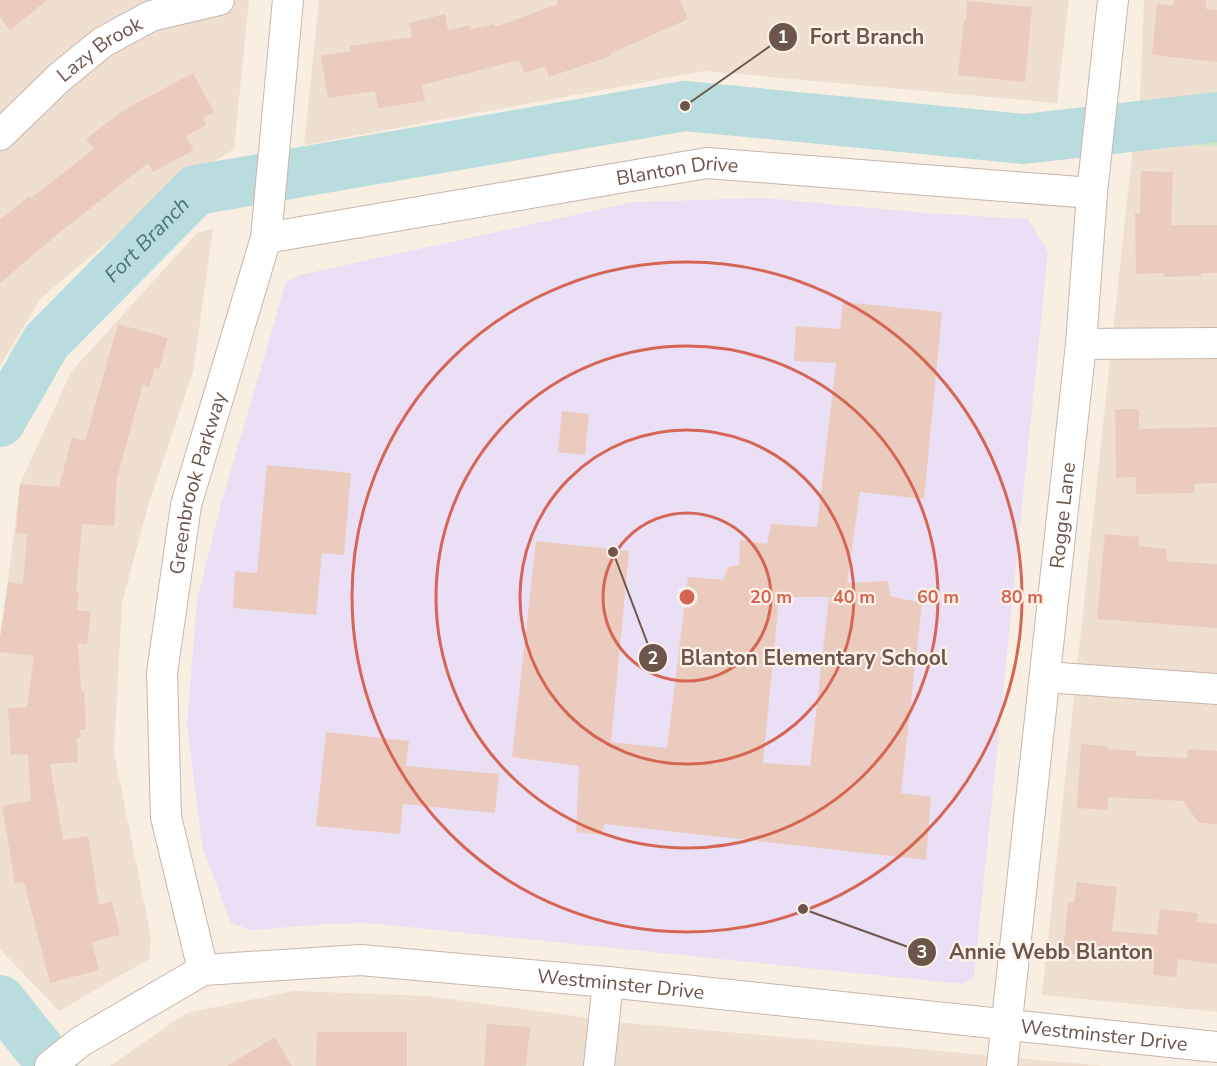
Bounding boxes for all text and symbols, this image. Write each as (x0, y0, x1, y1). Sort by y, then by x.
street label: Lazy Brook (51, 9, 148, 88)
callout: Fort Branch (768, 17, 937, 56)
text: Fort Branch (810, 23, 924, 51)
text: 1 (778, 25, 788, 49)
street label: Blanton Drive (614, 149, 739, 192)
water label: Fort Branch (98, 191, 196, 289)
street label: Greenbrook Parkway (163, 388, 233, 576)
street label: Rogge Lane (1043, 461, 1081, 570)
text: 20 m (750, 585, 792, 609)
text: 40 m (833, 585, 875, 609)
text: 60 m (917, 585, 959, 609)
text: 80 m (1001, 585, 1043, 609)
centre of rings (677, 587, 697, 607)
callout: Blanton Elementary School (638, 638, 959, 677)
text: Blanton Elementary School (681, 644, 948, 672)
text: 2 (648, 646, 658, 670)
callout: Annie Webb Blanton (907, 933, 1165, 972)
text: Annie Webb Blanton (949, 938, 1153, 966)
text: 3 (917, 940, 927, 964)
street label: Westminster Drive (536, 962, 706, 1006)
street label: Westminster Drive (1019, 1013, 1189, 1057)

